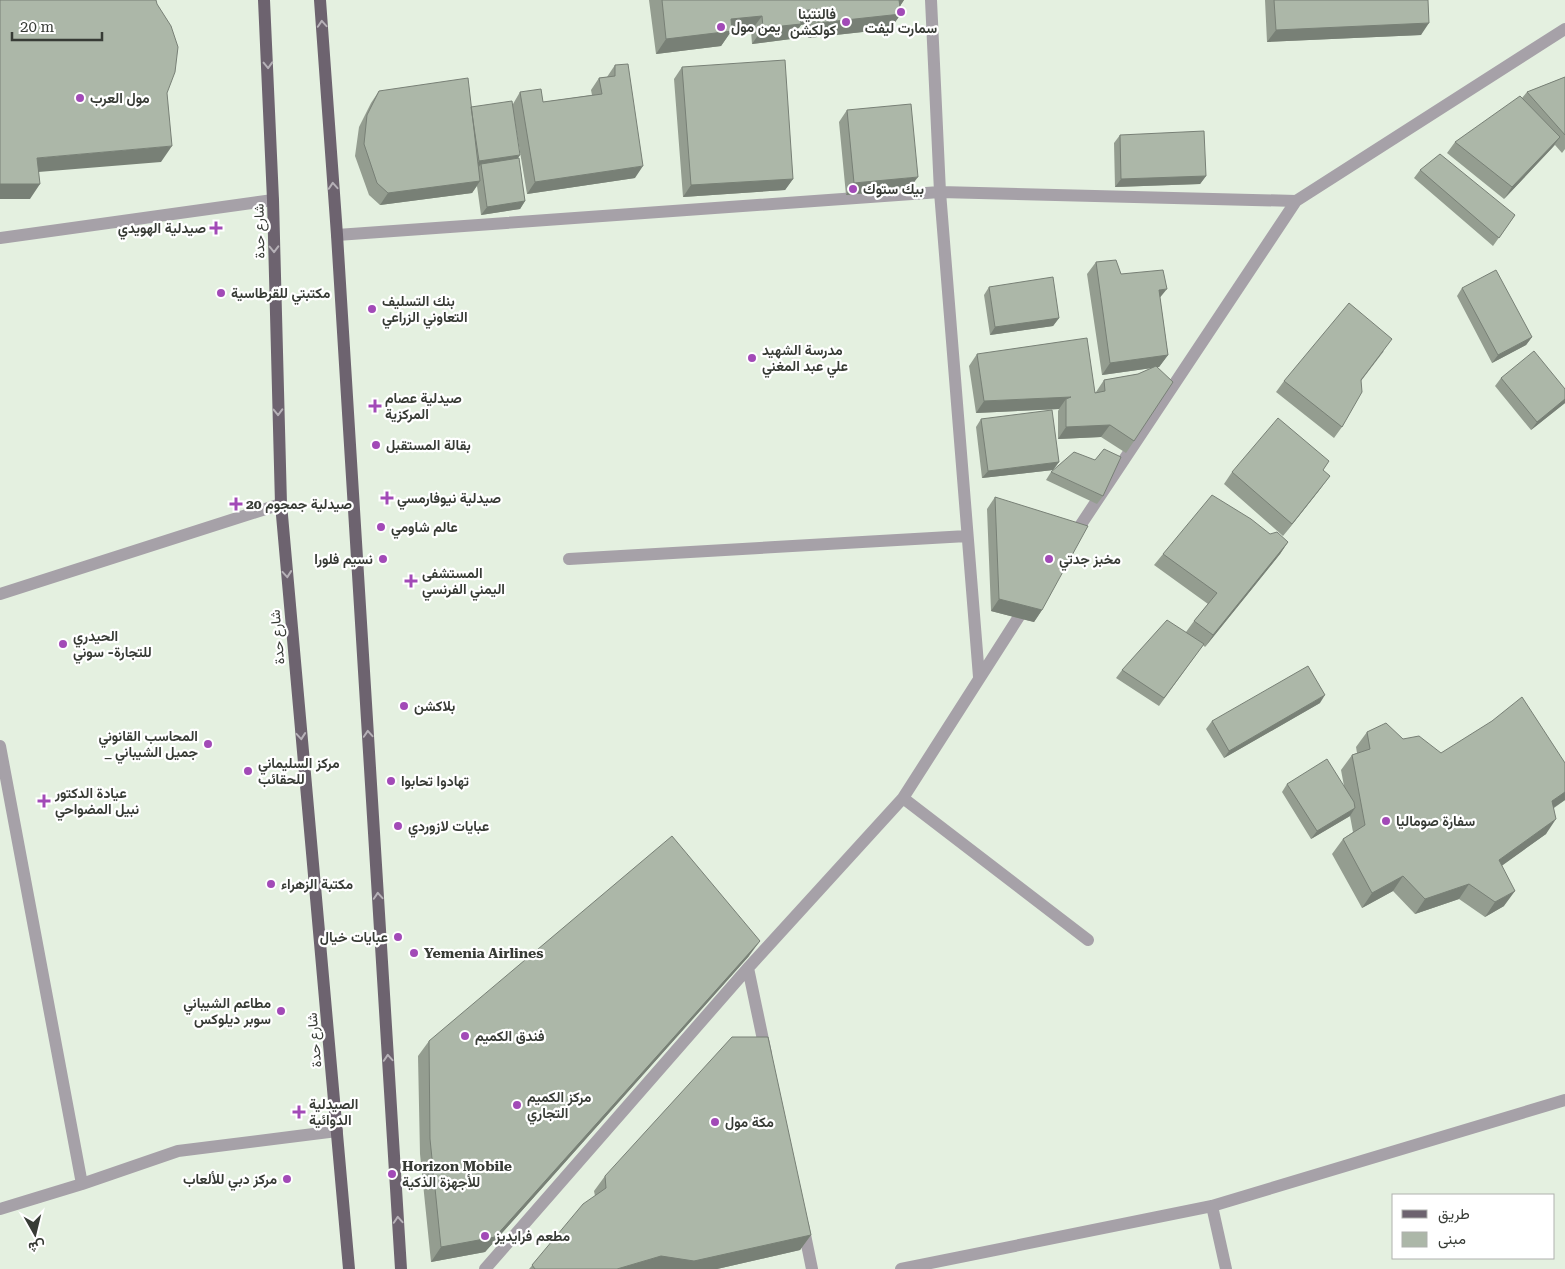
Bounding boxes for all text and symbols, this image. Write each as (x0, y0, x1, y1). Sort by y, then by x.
place label: فالنتينا كولكشن (790, 6, 836, 39)
marker: سمارت ليفت (895, 6, 907, 18)
scale bar (12, 10, 102, 42)
marker: فالنتينا كولكشن (840, 16, 852, 28)
text: 20 m (20, 18, 55, 36)
place label: يمن مول (731, 19, 781, 36)
one-way arrow (316, 20, 327, 28)
place label: سمارت ليفت (865, 20, 937, 37)
marker: يمن مول (715, 21, 727, 33)
one-way arrow (262, 61, 273, 69)
place label: مول العرب (90, 90, 150, 107)
marker: مول العرب (74, 92, 86, 104)
place label: بيك ستوك (863, 181, 924, 198)
one-way arrow (328, 182, 339, 190)
marker: بيك ستوك (847, 183, 859, 195)
street label: شارع حدة (251, 203, 270, 259)
place label: صيدلية الهويدي (118, 220, 206, 240)
marker: صيدلية الهويدي (210, 222, 222, 234)
one-way arrow (269, 245, 280, 253)
place label: مكتبتي للقرطاسية (231, 285, 331, 305)
marker: مكتبتي للقرطاسية (215, 287, 227, 299)
place label: بنك التسليف التعاوني الزراعي (382, 293, 468, 329)
marker: بنك التسليف التعاوني الزراعي (366, 303, 378, 315)
place label: مدرسة الشهيد علي عبد المغني (762, 342, 848, 378)
marker: مدرسة الشهيد علي عبد المغني (746, 352, 758, 364)
place label: صيدلية عصام المركزية (385, 390, 462, 423)
marker: صيدلية عصام المركزية (369, 400, 381, 412)
one-way arrow (273, 408, 284, 416)
place label: بقالة المستقبل (386, 437, 471, 454)
marker: بقالة المستقبل (370, 439, 382, 451)
place label: صيدلية نيوفارمسي (397, 490, 501, 510)
marker: صيدلية نيوفارمسي (381, 492, 393, 504)
place label: صيدلية جمجوم 20 (246, 496, 352, 513)
marker: صيدلية جمجوم 20 (230, 498, 242, 510)
place label: عالم شاومي (391, 519, 458, 539)
marker: عالم شاومي (375, 521, 387, 533)
place label: نسيم فلورا (314, 551, 373, 568)
place label: مخبز جدتي (1059, 551, 1121, 571)
marker: نسيم فلورا (377, 553, 389, 565)
marker: مخبز جدتي (1043, 553, 1055, 565)
place label: المستشفى اليمني الفرنسي (422, 565, 505, 601)
one-way arrow (281, 570, 292, 578)
marker: المستشفى اليمني الفرنسي (404, 574, 418, 588)
street label: شارع حدة (267, 609, 290, 665)
place label: الحيدري للتجارة- سوني (73, 628, 152, 664)
marker: الحيدري للتجارة- سوني (57, 638, 69, 650)
place label: بلاكشن (414, 698, 455, 715)
marker: بلاكشن (398, 700, 410, 712)
place label: المحاسب القانوني _ جميل الشيباني (98, 728, 198, 764)
one-way arrow (362, 730, 373, 738)
one-way arrow (296, 732, 307, 740)
marker: المحاسب القانوني _ جميل الشيباني (202, 738, 214, 750)
place label: مركز السليماني للحقائب (258, 755, 340, 788)
marker: مركز السليماني للحقائب (242, 765, 254, 777)
place label: تهادوا تحابوا (401, 773, 470, 790)
marker: تهادوا تحابوا (385, 775, 397, 787)
place label: عيادة الدكتور نبيل المضواحي (54, 785, 139, 821)
marker: عيادة الدكتور نبيل المضواحي (37, 794, 51, 808)
place label: سفارة صوماليا (1396, 813, 1475, 830)
marker: سفارة صوماليا (1380, 815, 1392, 827)
place label: عبايات لازوردي (408, 818, 489, 838)
marker: عبايات لازوردي (392, 820, 404, 832)
place label: مكتبة الزهراء (281, 876, 353, 893)
marker: مكتبة الزهراء (265, 878, 277, 890)
one-way arrow (372, 892, 383, 900)
place label: عبايات خيال (320, 929, 388, 946)
marker: عبايات خيال (392, 931, 404, 943)
place label: Yemenia Airlines (424, 945, 544, 961)
marker: Yemenia Airlines (408, 947, 420, 959)
place label: مطاعم الشيباني سوبر ديلوكس (183, 995, 271, 1028)
marker: مطاعم الشيباني سوبر ديلوكس (275, 1005, 287, 1017)
street label: شارع حدة (304, 1012, 327, 1068)
place label: فندق الكميم (475, 1028, 544, 1045)
marker: فندق الكميم (459, 1030, 471, 1042)
one-way arrow (382, 1054, 393, 1062)
place label: مركز الكميم التجاري (527, 1089, 592, 1125)
place label: الصيدلية الدوائية (309, 1096, 358, 1129)
marker: مركز الكميم التجاري (511, 1099, 523, 1111)
marker: الصيدلية الدوائية (293, 1106, 305, 1118)
place label: مكة مول (725, 1114, 774, 1131)
marker: مكة مول (709, 1116, 721, 1128)
place label: Horizon Mobile للأجهزة الذكية (402, 1158, 512, 1191)
marker: Horizon Mobile للأجهزة الذكية (386, 1168, 398, 1180)
place label: مركز دبي للألعاب (183, 1171, 277, 1191)
marker: مركز دبي للألعاب (281, 1173, 293, 1185)
legend (1392, 1194, 1555, 1259)
text: طريق (1438, 1205, 1470, 1224)
north arrow (10, 1209, 60, 1259)
one-way arrow (392, 1216, 403, 1224)
place label: مطعم فرايديز (494, 1228, 570, 1245)
marker: مطعم فرايديز (479, 1230, 491, 1242)
text: مبنى (1438, 1230, 1466, 1249)
text: ش (27, 1237, 46, 1256)

